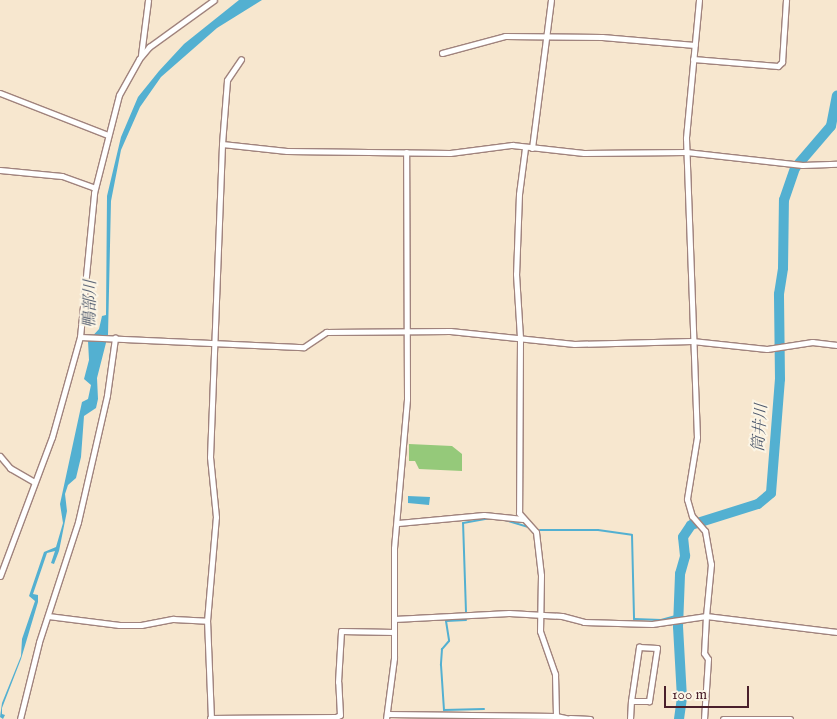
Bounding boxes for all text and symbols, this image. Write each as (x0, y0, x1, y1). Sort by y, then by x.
water label: 鴨部川 (81, 280, 101, 328)
water label: 筒井川 (750, 403, 772, 453)
scale bar (667, 676, 752, 708)
text: 100 m (672, 685, 707, 704)

